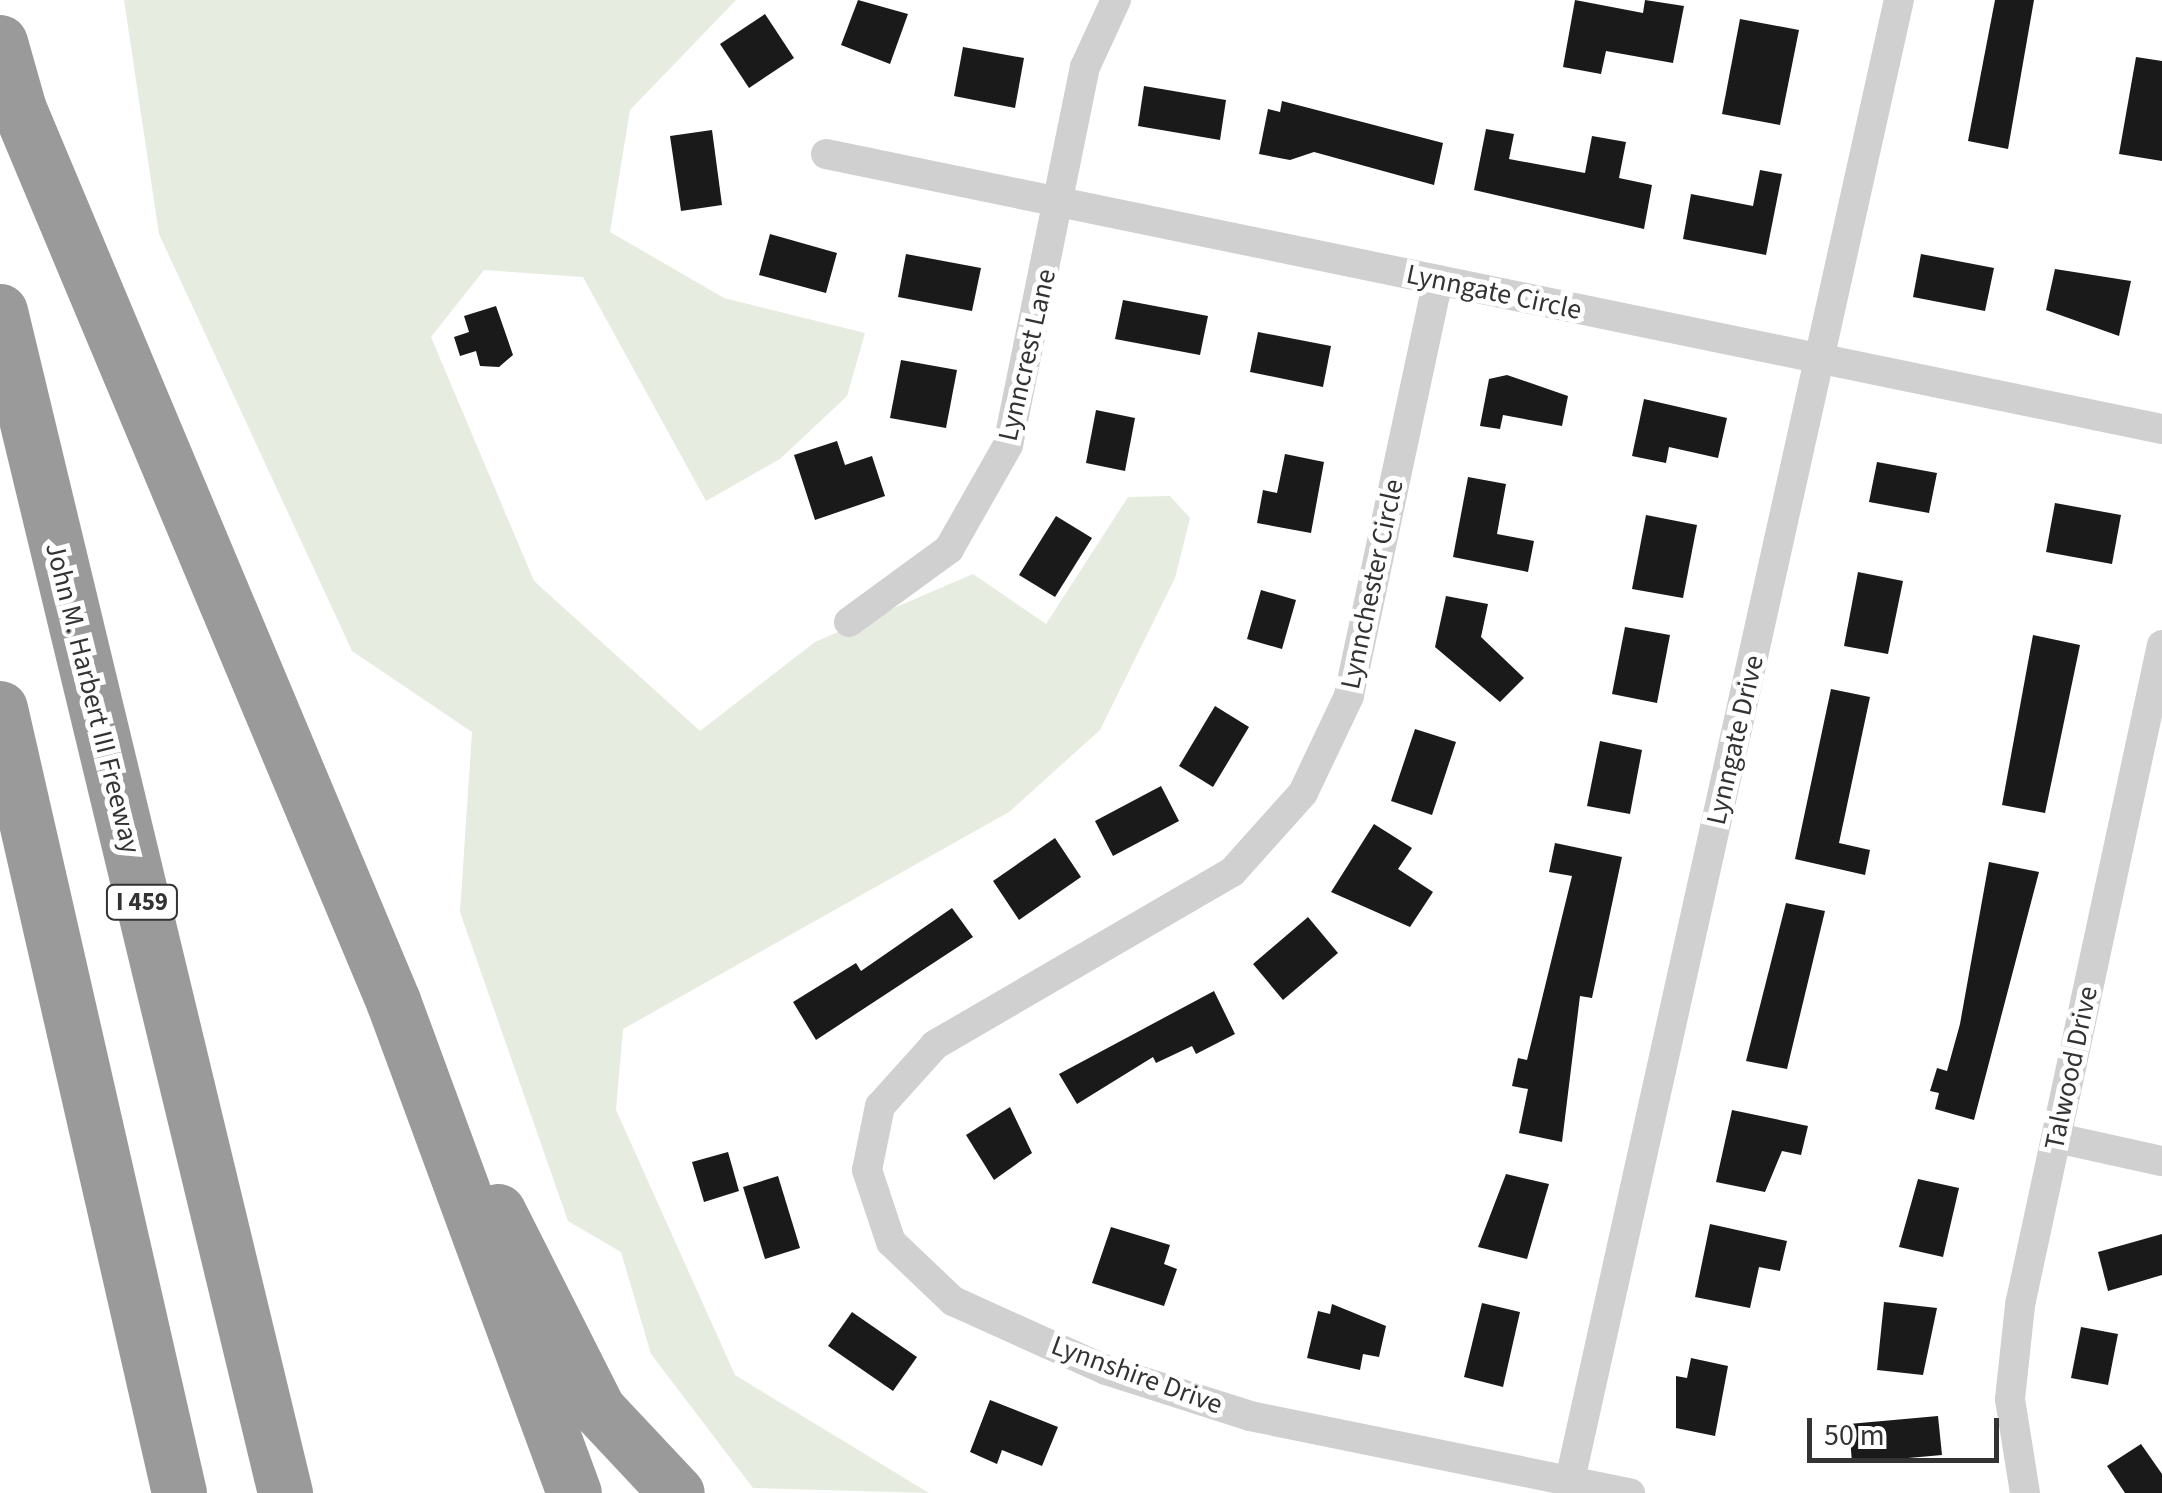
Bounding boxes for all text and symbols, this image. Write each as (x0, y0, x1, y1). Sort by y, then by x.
street label: Lynngate Circle (1403, 257, 1585, 327)
street label: Lynncrest Lane (991, 266, 1063, 444)
street label: Lynnchester Circle (1333, 476, 1411, 692)
street label: John M. Harbert III Freeway (38, 539, 148, 857)
street label: Lynngate Drive (1699, 652, 1771, 828)
road number: I 459 (104, 882, 180, 922)
street label: Talwood Drive (2037, 983, 2105, 1153)
street label: Lynnshire Drive (1047, 1328, 1227, 1422)
scale bar (1812, 1398, 2004, 1460)
text: 50 m (1824, 1414, 1885, 1457)

